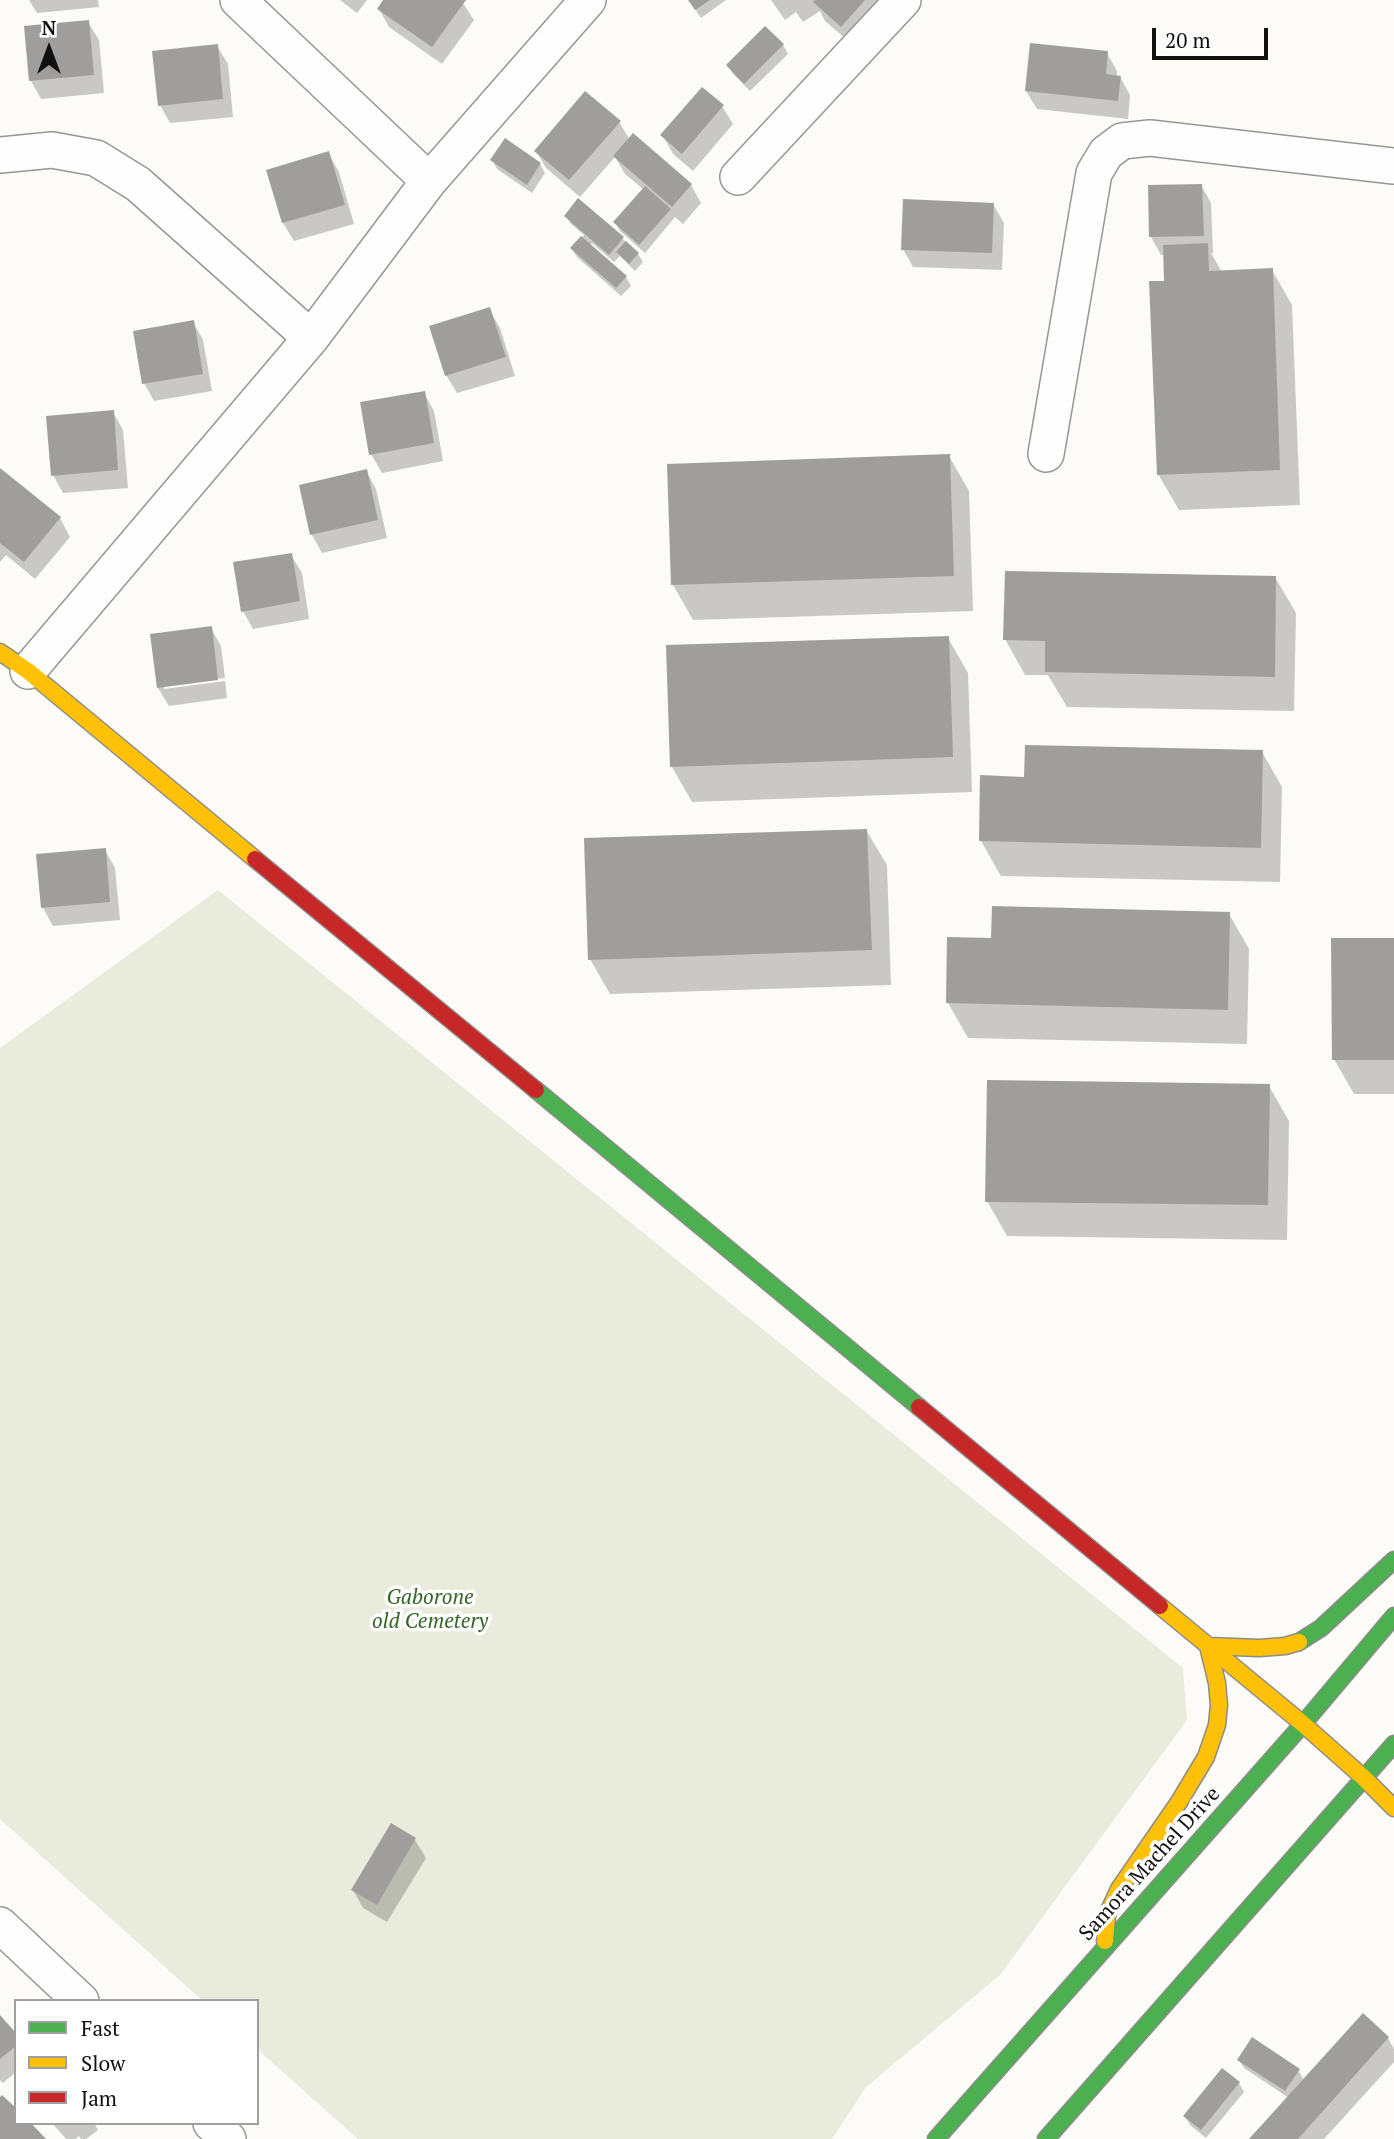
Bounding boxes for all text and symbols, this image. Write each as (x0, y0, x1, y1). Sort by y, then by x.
north arrow (14, 14, 84, 84)
scale bar (1156, 14, 1272, 58)
text: N (42, 15, 56, 40)
text: 20 m (1165, 26, 1211, 54)
park label: Gaborone old Cemetery (372, 1585, 488, 1635)
street label: Samora Machel Drive (1074, 1782, 1226, 1946)
legend (14, 1999, 259, 2125)
text: Fast (81, 2014, 120, 2042)
text: Slow (81, 2049, 125, 2077)
text: Jam (81, 2084, 117, 2112)

